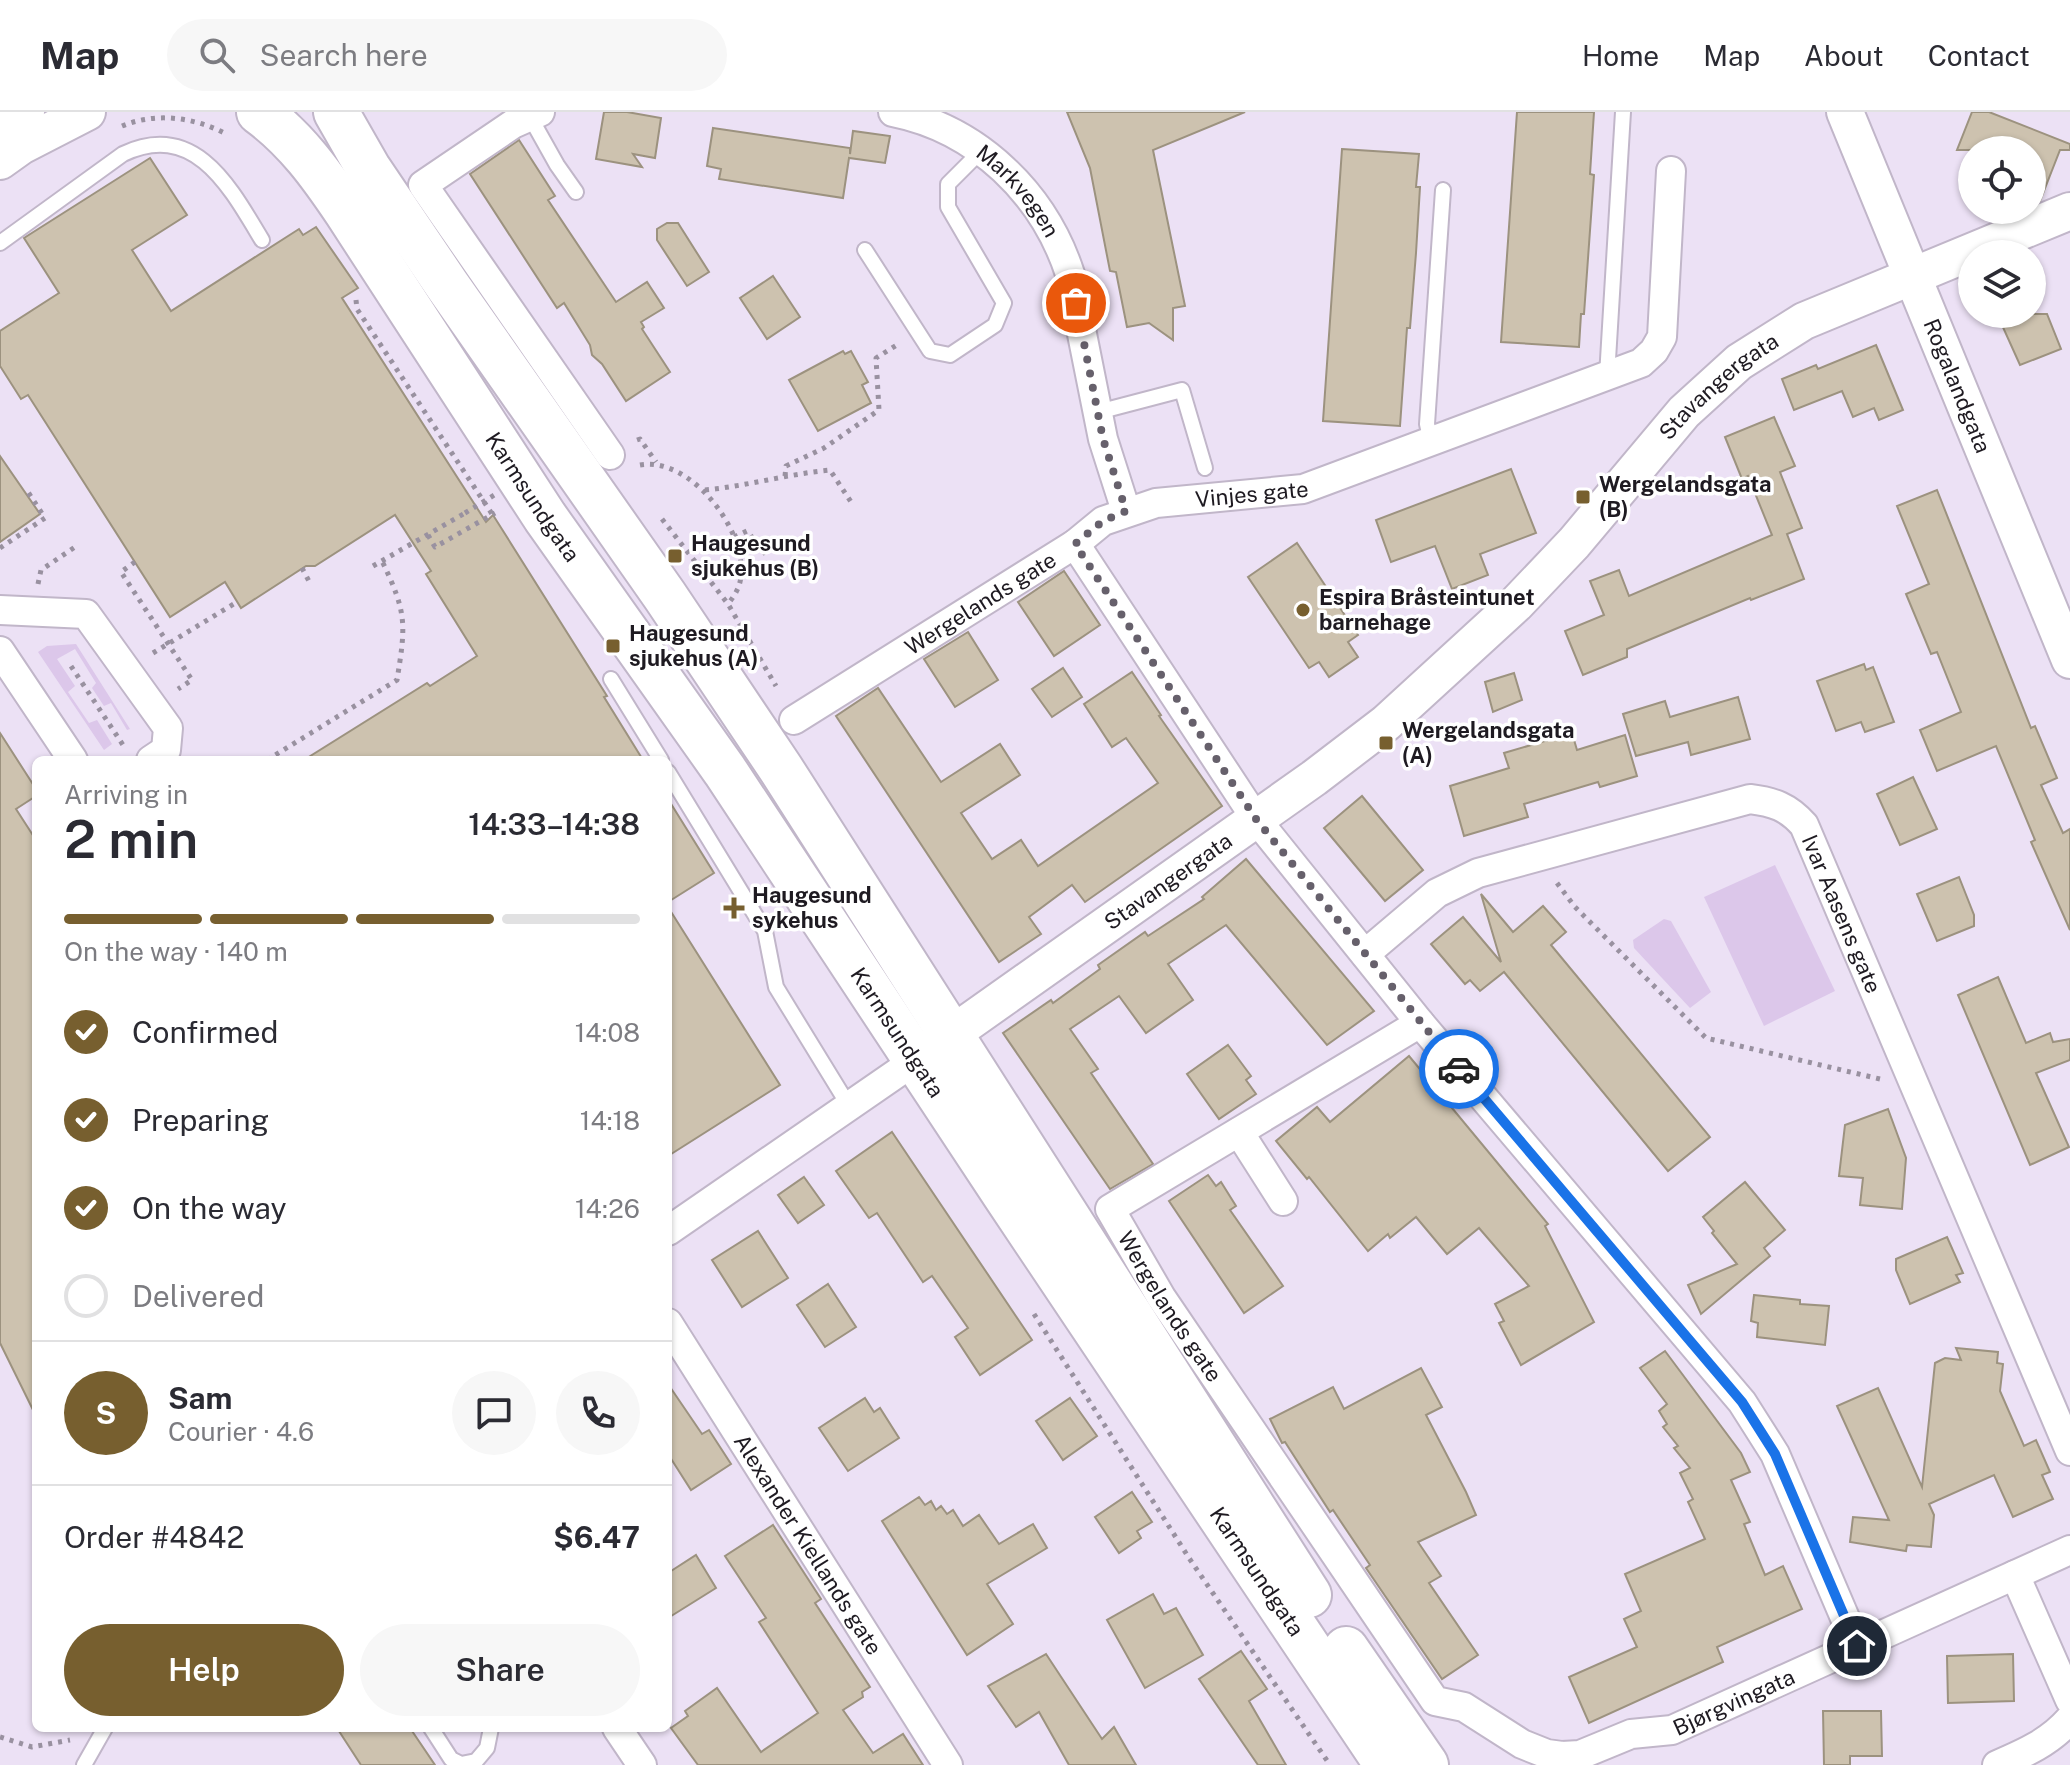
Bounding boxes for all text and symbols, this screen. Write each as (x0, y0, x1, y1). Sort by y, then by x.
search box (167, 19, 727, 91)
text: Map (40, 33, 119, 78)
icon: search (195, 33, 239, 77)
text: Search here (259, 37, 428, 73)
text: Home (1582, 39, 1659, 72)
text: Map (1703, 39, 1760, 72)
text: About (1804, 39, 1884, 72)
text: Contact (1928, 39, 2030, 72)
map controls (1958, 136, 2046, 328)
button: locate (1958, 136, 2046, 224)
street label: Markvegen (971, 139, 1065, 242)
button: layers (1958, 240, 2046, 328)
pin (1042, 269, 1110, 337)
icon: bag (1054, 281, 1098, 325)
street label: Rogalandgata (1918, 315, 1997, 457)
street label: Stavangergata (1654, 328, 1783, 445)
street label: Karmsundgata (480, 427, 585, 567)
place label: Wergelandsgata (B) (1599, 471, 1772, 522)
street label: Vinjes gate (1194, 476, 1310, 512)
marker: Wergelandsgata (B) (1574, 488, 1592, 506)
place label: Haugesund sjukehus (B) (691, 530, 819, 581)
street label: Wergelands gate (900, 546, 1061, 660)
marker: Haugesund sjukehus (B) (666, 547, 684, 565)
place label: Espira Bråsteintunet barnehage (1319, 584, 1535, 635)
marker: Espira Bråsteintunet barnehage (1294, 601, 1312, 619)
place label: Haugesund sjukehus (A) (629, 620, 758, 671)
marker: Haugesund sjukehus (A) (604, 637, 622, 655)
place label: Wergelandsgata (A) (1402, 717, 1575, 768)
marker: Wergelandsgata (A) (1377, 734, 1395, 752)
text: Arriving in (64, 779, 188, 810)
text: 14:33–14:38 (468, 806, 640, 842)
text: 2 min (64, 809, 198, 870)
street label: Stavangergata (1099, 827, 1237, 935)
street label: Ivar Aasens gate (1797, 831, 1887, 997)
place label: Haugesund sykehus (752, 882, 872, 933)
marker: Haugesund sykehus (723, 897, 745, 919)
text: On the way · 140 m (64, 936, 288, 967)
street label: Karmsundgata (845, 963, 950, 1102)
icon: check (64, 1010, 108, 1054)
text: Confirmed (132, 1014, 278, 1050)
text: 14:08 (575, 1017, 640, 1048)
courier (1419, 1029, 1499, 1109)
icon: car (1437, 1047, 1481, 1091)
icon: check (64, 1098, 108, 1142)
text: Preparing (132, 1102, 269, 1138)
text: 14:18 (580, 1105, 640, 1136)
icon: check (64, 1186, 108, 1230)
text: On the way (132, 1190, 286, 1226)
text: 14:26 (575, 1193, 640, 1224)
street label: Wergelands gate (1113, 1227, 1228, 1387)
text: Delivered (132, 1278, 264, 1314)
button: chat (452, 1371, 536, 1455)
button: phone (556, 1371, 640, 1455)
text: Sam (168, 1380, 232, 1416)
text: S (96, 1395, 116, 1431)
text: Courier · 4.6 (168, 1416, 314, 1447)
street label: Alexander Kiellands gate (729, 1429, 888, 1659)
street label: Karmsundgata (1205, 1502, 1310, 1641)
text: Order #4842 (64, 1519, 244, 1555)
text: $6.47 (553, 1519, 640, 1555)
pin (1823, 1612, 1891, 1680)
button: Help (64, 1624, 344, 1716)
button: Share (360, 1624, 640, 1716)
icon: home (1835, 1624, 1879, 1668)
street label: Bjørgvingata (1669, 1663, 1799, 1741)

